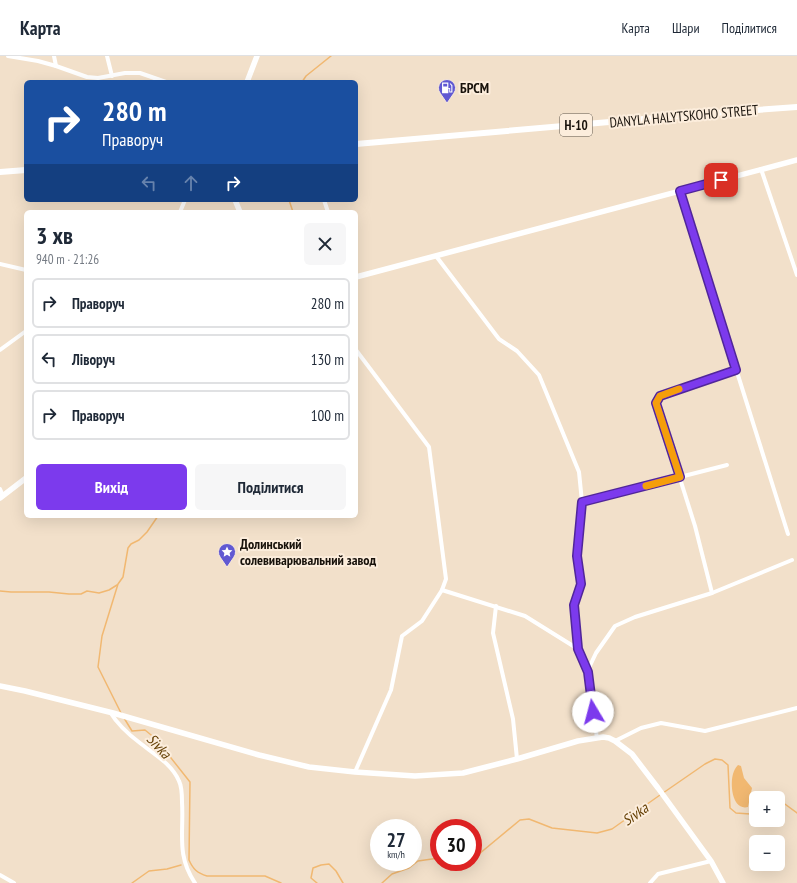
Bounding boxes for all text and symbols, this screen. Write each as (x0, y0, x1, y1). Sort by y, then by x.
text: Карта (20, 16, 61, 40)
text: Карта (621, 19, 650, 37)
text: Шари (672, 19, 700, 37)
text: Поділитися (722, 19, 777, 37)
fuel station icon: БРСМ (437, 78, 457, 103)
place label: БРСМ (460, 79, 489, 97)
text: 280 m (102, 92, 166, 129)
icon: right (36, 96, 88, 148)
street label: DANYLA HALYTSKOHO STREET (609, 100, 760, 131)
road number: Н-10 (560, 114, 592, 136)
text: Праворуч (102, 128, 163, 151)
pin (704, 163, 738, 197)
icon: arrive (710, 169, 732, 191)
icon: left (138, 172, 160, 194)
icon: ahead (180, 172, 202, 194)
icon: right (222, 172, 244, 194)
text: 3 хв (36, 220, 73, 251)
button: close (304, 223, 346, 265)
text: 940 m · 21:26 (36, 251, 99, 268)
icon: right (38, 292, 60, 314)
text: Праворуч (72, 294, 125, 313)
text: 280 m (311, 294, 344, 313)
icon: left (38, 348, 60, 370)
text: Ліворуч (72, 350, 115, 369)
text: 130 m (311, 350, 344, 369)
icon: right (38, 404, 60, 426)
text: Праворуч (72, 406, 125, 425)
text: 100 m (311, 406, 344, 425)
button: Вихід (36, 464, 187, 510)
button: Поділитися (195, 464, 346, 510)
place label: Долинський солевиварювальний завод (240, 535, 377, 569)
place icon: Долинський солевиварювальний завод (217, 542, 237, 567)
position arrow (572, 691, 614, 733)
water label: Sivka (143, 730, 176, 763)
map controls (749, 791, 785, 871)
button: + (749, 791, 785, 827)
water label: Sivka (618, 798, 652, 830)
speed limit sign: 30 (430, 819, 482, 871)
text: 27 (386, 827, 406, 853)
button: − (749, 835, 785, 871)
text: km/h (387, 848, 405, 861)

